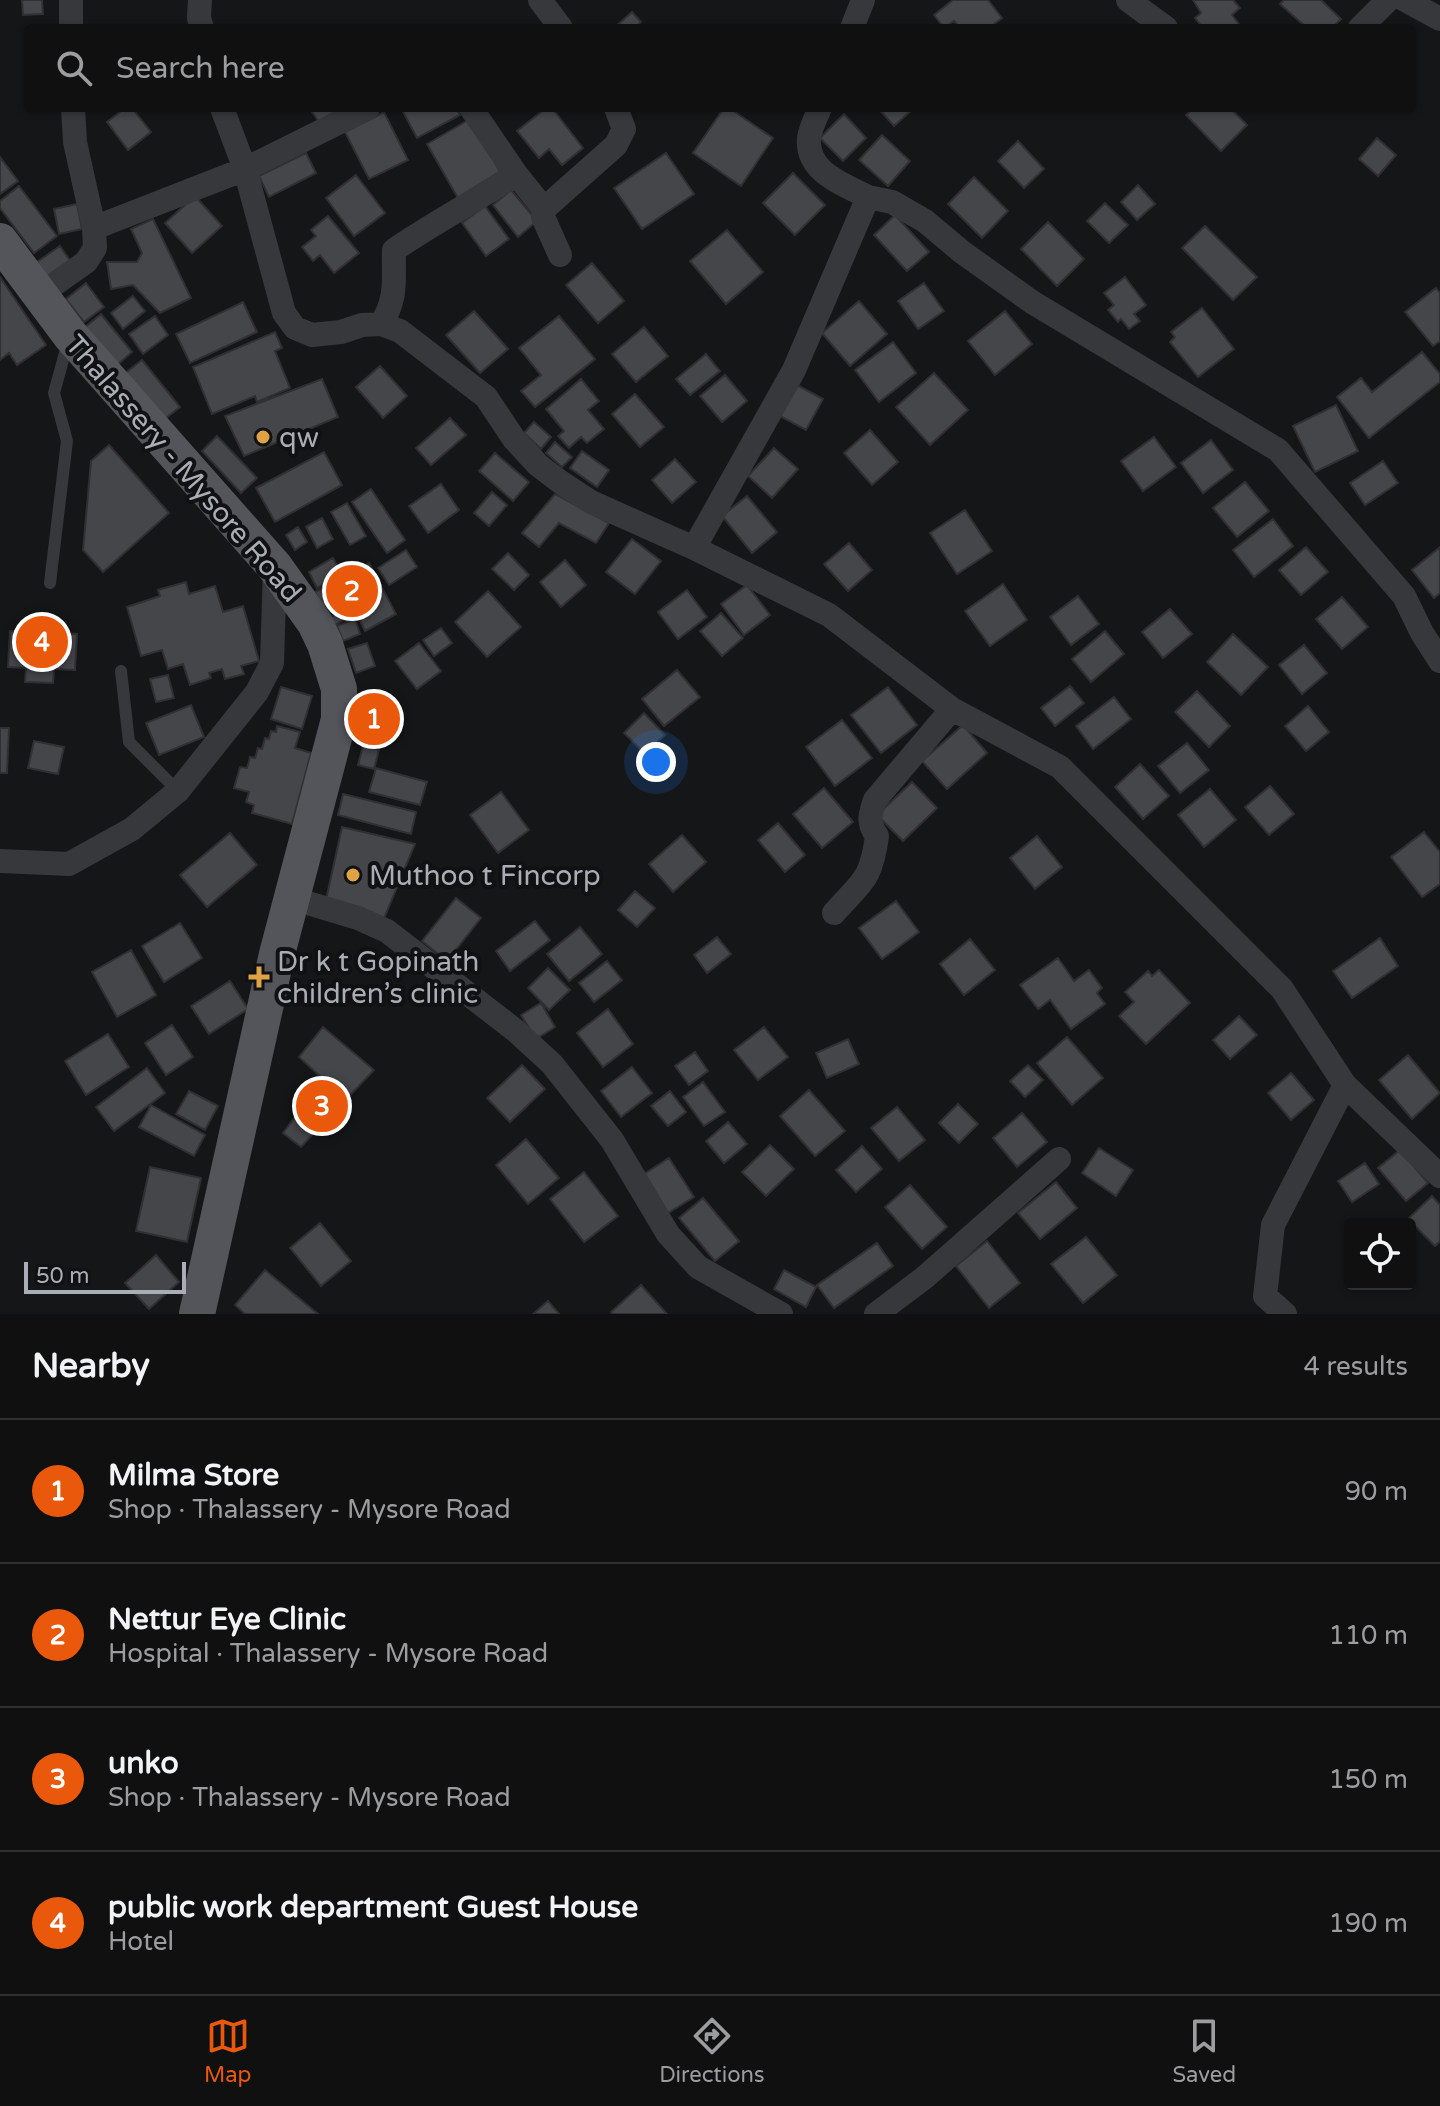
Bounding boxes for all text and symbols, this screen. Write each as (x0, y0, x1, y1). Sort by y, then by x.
search box (24, 24, 1416, 112)
icon: search (52, 46, 96, 90)
text: Search here (116, 50, 285, 87)
street label: Thalassery - Mysore Road (58, 328, 309, 609)
place label: qw (279, 421, 319, 455)
marker: qw (254, 428, 272, 446)
pin: 2 (326, 561, 378, 621)
pin: 4 (16, 612, 68, 672)
pin: 1 (348, 689, 400, 749)
your location (636, 742, 676, 782)
place label: Muthoo t Fincorp (369, 859, 601, 893)
marker: Muthoo t Fincorp (344, 866, 362, 884)
place label: Dr k t Gopinath children’s clinic (277, 945, 479, 1011)
marker: Dr k t Gopinath children’s clinic (248, 966, 270, 988)
pin: 3 (296, 1076, 348, 1136)
map controls (1344, 1218, 1416, 1290)
button: locate (1344, 1218, 1416, 1290)
scale bar (24, 1258, 186, 1294)
text: 50 m (36, 1263, 90, 1289)
text: Nearby (32, 1346, 150, 1387)
text: 4 results (1303, 1351, 1408, 1382)
text: Milma Store (108, 1457, 279, 1494)
text: 1 (50, 1476, 66, 1507)
text: 90 m (1345, 1476, 1408, 1507)
text: Shop · Thalassery - Mysore Road (108, 1494, 511, 1525)
text: Nettur Eye Clinic (108, 1601, 346, 1638)
text: 2 (50, 1620, 66, 1651)
text: 110 m (1328, 1620, 1408, 1651)
text: Hospital · Thalassery - Mysore Road (108, 1638, 548, 1669)
text: unko (108, 1745, 179, 1782)
text: 3 (50, 1764, 66, 1795)
text: 150 m (1328, 1764, 1408, 1795)
text: Shop · Thalassery - Mysore Road (108, 1782, 511, 1813)
text: public work department Guest House (108, 1889, 638, 1926)
text: 4 (50, 1908, 66, 1939)
text: 190 m (1328, 1908, 1408, 1939)
text: Hotel (108, 1926, 174, 1957)
tab: Map (204, 2014, 251, 2088)
tab: Directions (659, 2014, 765, 2088)
tab: Saved (1172, 2014, 1236, 2088)

